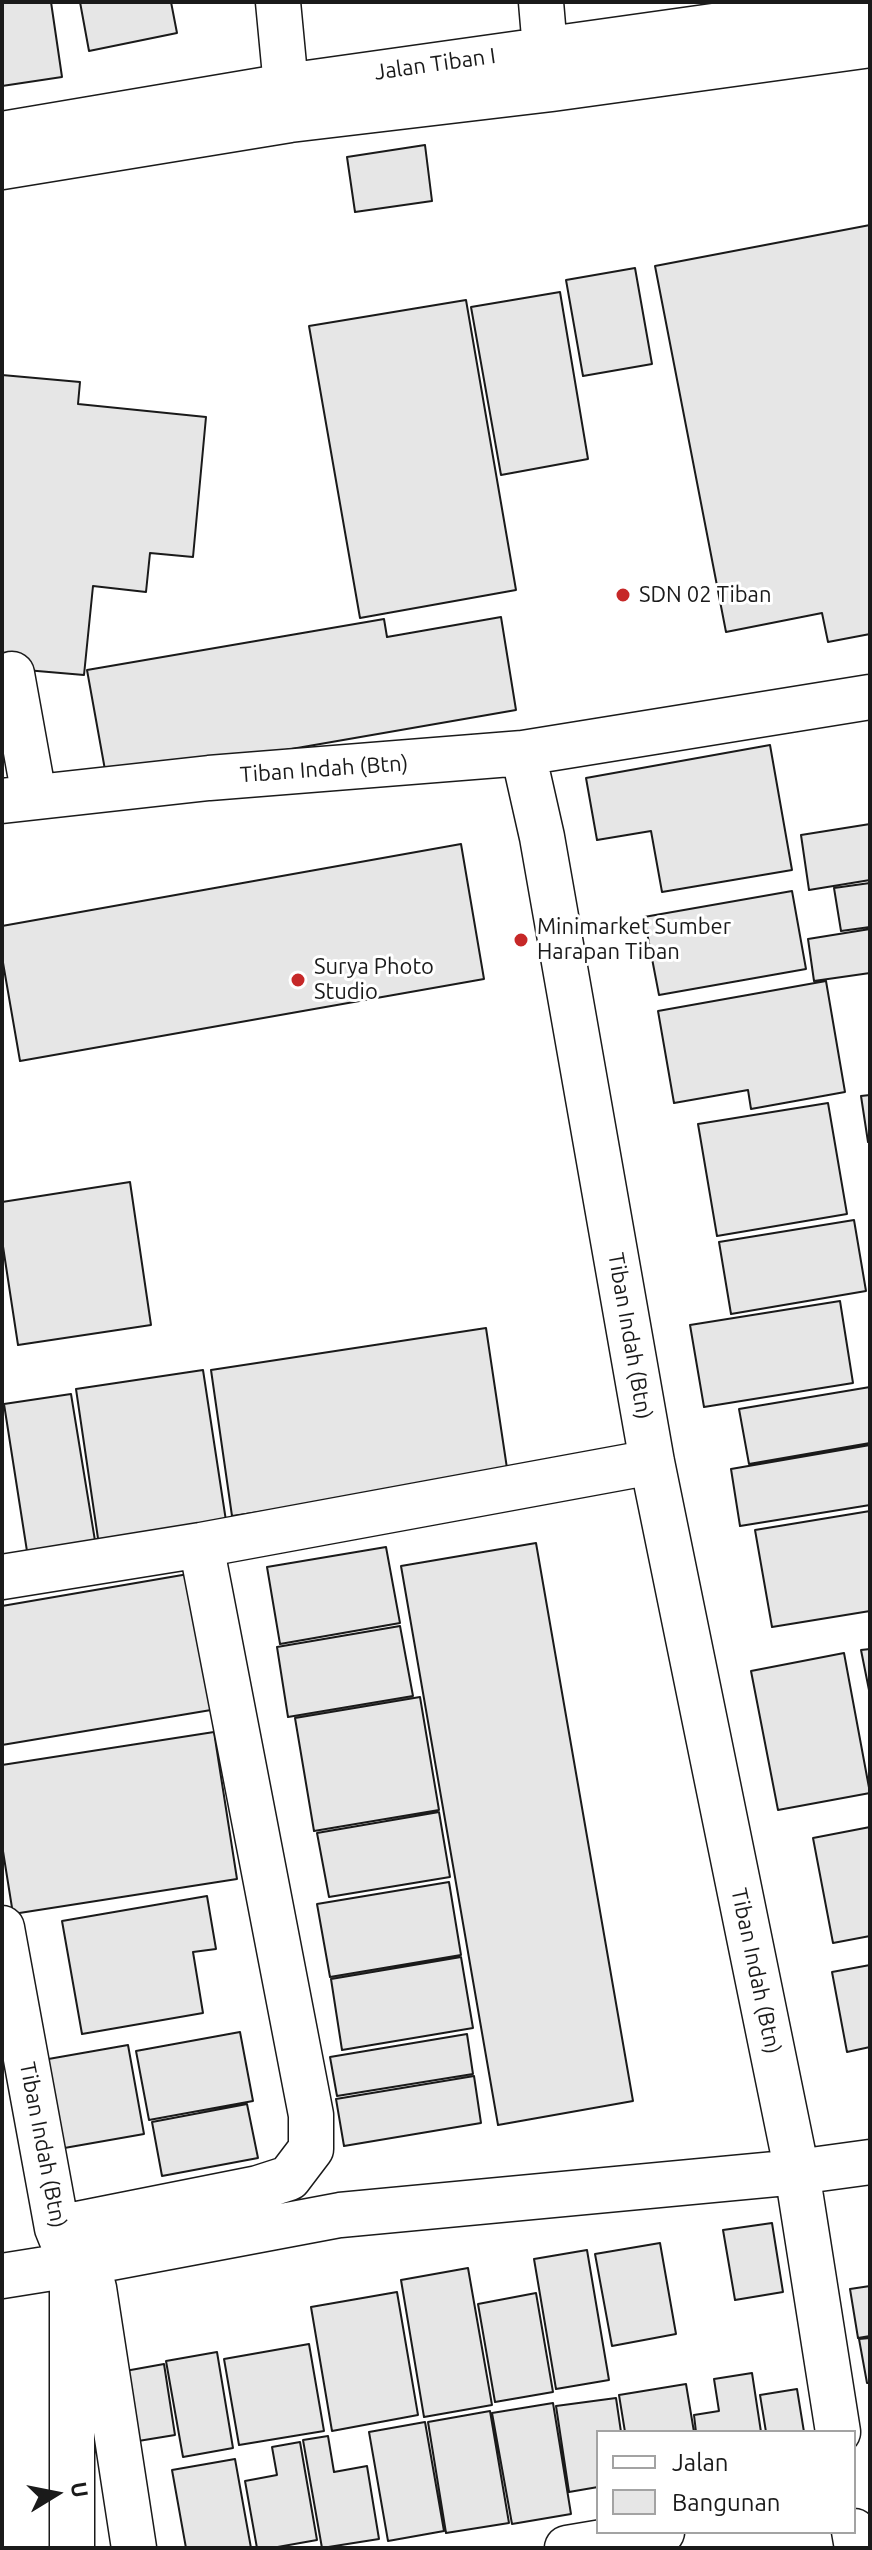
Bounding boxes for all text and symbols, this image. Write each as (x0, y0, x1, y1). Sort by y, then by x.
street label: Jalan Tiban I (373, 42, 497, 86)
place label: SDN 02 Tiban (639, 582, 771, 608)
marker: SDN 02 Tiban (614, 586, 632, 604)
street label: Tiban Indah (Btn) (239, 750, 409, 788)
place label: Minimarket Sumber Harapan Tiban (537, 914, 731, 966)
marker: Minimarket Sumber Harapan Tiban (512, 931, 530, 949)
place label: Surya Photo Studio (314, 954, 434, 1006)
marker: Surya Photo Studio (289, 971, 307, 989)
street label: Tiban Indah (Btn) (602, 1251, 658, 1421)
street label: Tiban Indah (Btn) (726, 1886, 786, 2056)
street label: Tiban Indah (Btn) (14, 2060, 72, 2230)
legend (596, 2430, 856, 2534)
text: Jalan (672, 2449, 729, 2476)
north arrow (16, 2454, 96, 2534)
text: U (66, 2480, 94, 2500)
text: Bangunan (672, 2489, 781, 2516)

